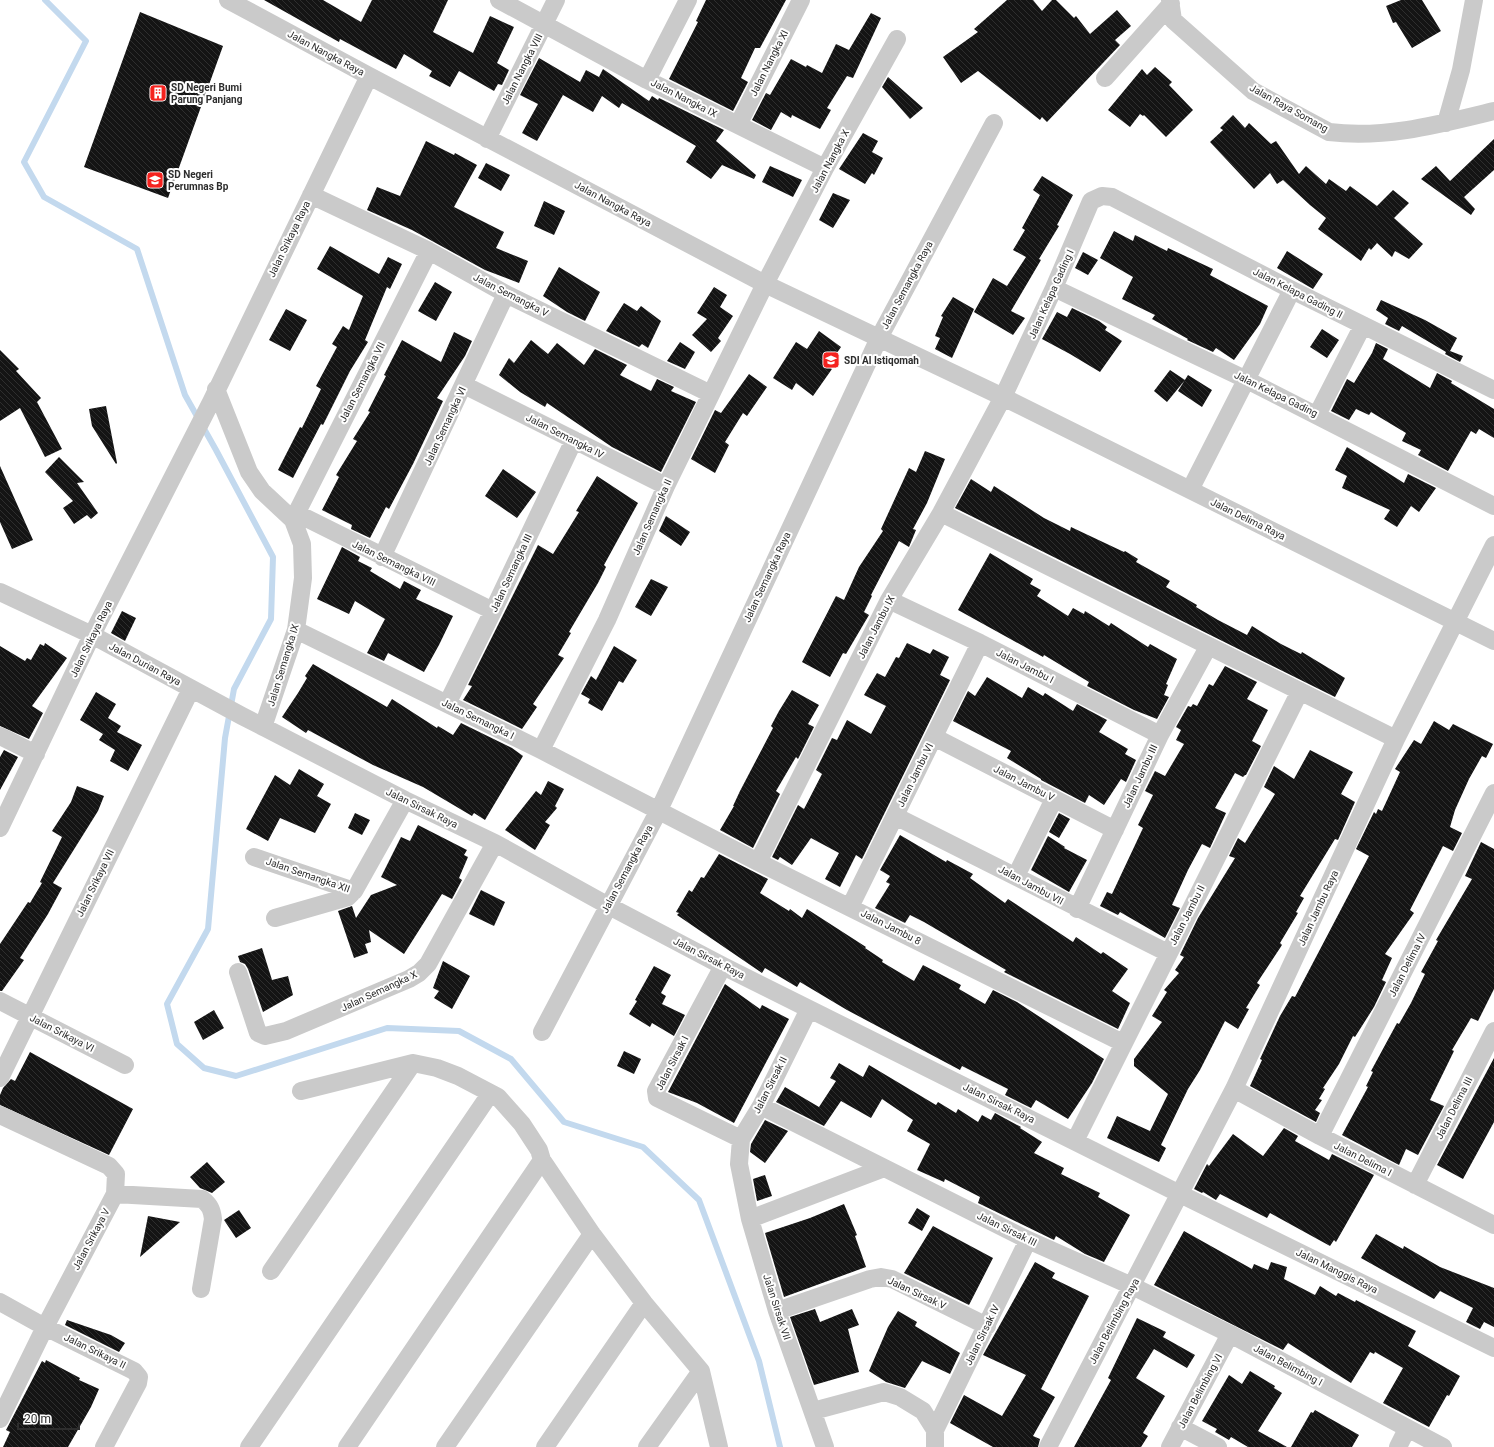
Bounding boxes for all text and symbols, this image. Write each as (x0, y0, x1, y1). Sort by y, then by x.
street label: Jalan Nangka Raya (286, 28, 366, 78)
street label: Jalan Nangka XI (748, 28, 790, 98)
street label: Jalan Nangka VIII (499, 32, 545, 106)
street label: Jalan Nangka IX (649, 77, 719, 119)
place label: SD Negeri Bumi Parung Panjang (171, 82, 243, 105)
street label: Jalan Raya Somang (1248, 82, 1330, 134)
building icon: SD Negeri Bumi Parung Panjang (148, 83, 168, 103)
street label: Jalan Nangka X (809, 128, 851, 194)
place label: SD Negeri Perumnas Bp (168, 169, 229, 192)
school or university icon: SD Negeri Perumnas Bp (145, 170, 165, 190)
street label: Jalan Nangka Raya (573, 179, 653, 229)
street label: Jalan Srikaya Raya (266, 199, 312, 279)
street label: Jalan Semangka Raya (879, 239, 935, 331)
street label: Jalan Kelapa Gading I (1026, 248, 1076, 340)
street label: Jalan Kelapa Gading II (1251, 266, 1345, 320)
street label: Jalan Semangka V (472, 271, 551, 319)
street label: Jalan Semangka VII (337, 340, 387, 424)
school or university icon: SDI Al Istiqomah (821, 350, 841, 370)
place label: SDI Al Istiqomah (844, 355, 919, 366)
street label: Jalan Kelapa Gading (1233, 369, 1319, 419)
street label: Jalan Semangka VI (422, 385, 468, 467)
street label: Jalan Semangka IV (524, 412, 606, 461)
street label: Jalan Semangka II (630, 477, 674, 557)
street label: Jalan Delima Raya (1209, 496, 1287, 542)
street label: Jalan Semangka Raya (741, 530, 793, 624)
street label: Jalan Semangka III (488, 532, 534, 614)
street label: Jalan Semangka VIII (351, 538, 437, 588)
street label: Jalan Jambu IX (855, 594, 897, 660)
street label: Jalan Srikaya Raya (68, 599, 114, 679)
street label: Jalan Semangka IX (265, 623, 301, 707)
street label: Jalan Durian Raya (107, 640, 183, 688)
street label: Jalan Jambu I (994, 647, 1056, 685)
street label: Jalan Semangka I (440, 697, 516, 741)
street label: Jalan Jambu VI (895, 741, 935, 809)
street label: Jalan Jambu III (1121, 743, 1159, 809)
street label: Jalan Jambu V (992, 763, 1057, 803)
street label: Jalan Sirsak Raya (384, 786, 460, 830)
street label: Jalan Semangka Raya (599, 823, 655, 915)
street label: Jalan Srikaya VII (74, 848, 116, 918)
street label: Jalan Semangka XII (265, 855, 351, 895)
street label: Jalan Jambu VII (997, 863, 1065, 907)
street label: Jalan Jambu Raya (1296, 869, 1340, 947)
street label: Jalan Jambu II (1167, 883, 1207, 947)
street label: Jalan Jambu 8 (859, 907, 923, 947)
street label: Jalan Delima IV (1386, 931, 1428, 998)
street label: Jalan Sirsak Raya (672, 935, 746, 981)
street label: Jalan Semangka X (339, 969, 419, 1013)
street label: Jalan Srikaya VI (28, 1012, 96, 1054)
street label: Jalan Sirsak I (654, 1034, 690, 1092)
street label: Jalan Sirsak II (751, 1055, 789, 1115)
street label: Jalan Delima III (1434, 1075, 1474, 1141)
street label: Jalan Sirsak Raya (961, 1081, 1037, 1125)
street label: Jalan Delima I (1332, 1140, 1394, 1178)
street label: Jalan Srikaya V (70, 1206, 112, 1272)
street label: Jalan Sirsak III (975, 1210, 1039, 1248)
street label: Jalan Manggis Raya (1294, 1246, 1380, 1296)
street label: Jalan Sirsak VII (761, 1273, 793, 1341)
street label: Jalan Sirsak V (886, 1275, 948, 1312)
street label: Jalan Belimbing Raya (1087, 1276, 1141, 1366)
street label: Jalan Sirsak IV (963, 1302, 1002, 1367)
street label: Jalan Srikaya II (62, 1331, 128, 1371)
street label: Jalan Belimbing I (1252, 1342, 1324, 1388)
street label: Jalan Belimbing VI (1176, 1352, 1224, 1430)
scale bar (18, 1405, 79, 1431)
text: 20 m (24, 1412, 51, 1426)

